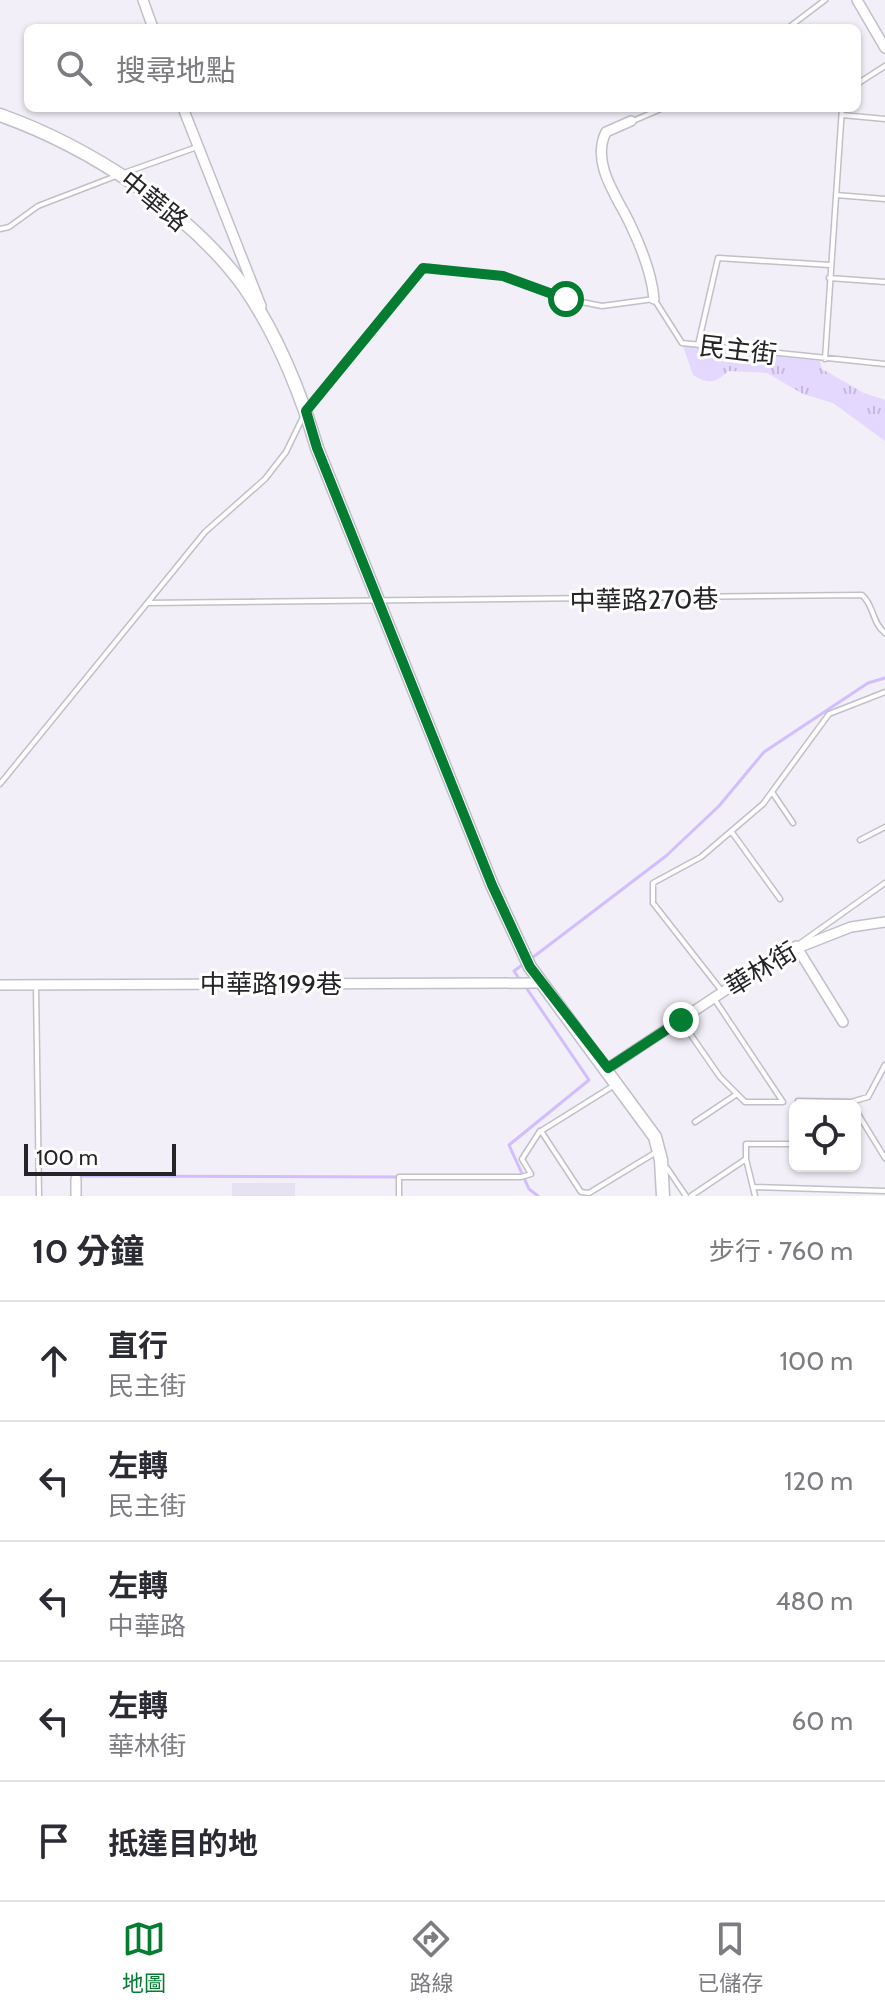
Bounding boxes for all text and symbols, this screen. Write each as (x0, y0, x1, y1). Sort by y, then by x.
search box (24, 24, 861, 112)
icon: search (52, 46, 96, 90)
text: 搜尋地點 (116, 52, 236, 89)
street label: 中華路 (114, 164, 194, 238)
route start (548, 281, 584, 317)
street label: 民主街 (697, 329, 779, 371)
street label: 中華路270巷 (569, 583, 719, 617)
street label: 華林街 (719, 935, 803, 1003)
street label: 中華路199巷 (200, 968, 342, 1000)
route end (663, 1002, 699, 1038)
map controls (789, 1100, 861, 1172)
button: locate (789, 1100, 861, 1172)
scale bar (24, 1140, 176, 1176)
text: 100 m (36, 1144, 98, 1171)
text: 10 分鐘 (32, 1230, 144, 1272)
text: 步行 · 760 m (709, 1235, 853, 1267)
text: 直行 (108, 1327, 168, 1364)
icon: ahead (32, 1339, 76, 1383)
text: 100 m (780, 1345, 853, 1377)
text: 民主街 (108, 1370, 186, 1402)
text: 左轉 (108, 1447, 168, 1484)
icon: left (32, 1459, 76, 1503)
text: 120 m (784, 1465, 853, 1497)
text: 民主街 (108, 1490, 186, 1522)
text: 左轉 (108, 1567, 168, 1604)
icon: left (32, 1579, 76, 1623)
text: 480 m (775, 1585, 853, 1617)
text: 中華路 (108, 1610, 186, 1642)
text: 左轉 (108, 1687, 168, 1724)
icon: left (32, 1699, 76, 1743)
text: 60 m (791, 1705, 853, 1737)
text: 華林街 (108, 1730, 186, 1762)
icon: arrive (32, 1819, 76, 1863)
text: 抵達目的地 (108, 1825, 258, 1862)
tab: 地圖 (122, 1917, 166, 1997)
tab: 路線 (409, 1917, 453, 1997)
tab: 已儲存 (697, 1917, 763, 1997)

